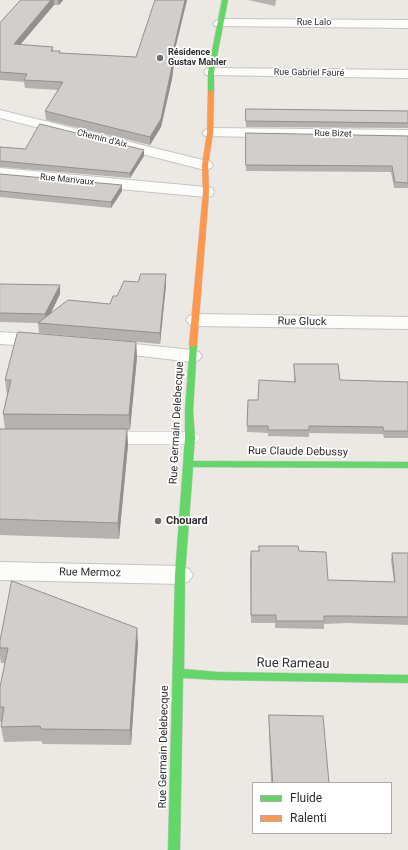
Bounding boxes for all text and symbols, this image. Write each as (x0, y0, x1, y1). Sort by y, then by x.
street label: Rue Lalo (297, 18, 331, 28)
place label: Résidence Gustav Mahler (168, 48, 227, 69)
marker: Résidence Gustav Mahler (155, 53, 165, 63)
street label: Rue Gabriel Fauré (274, 67, 344, 79)
street label: Chemin d'Aix (76, 128, 128, 150)
street label: Rue Bizet (314, 128, 352, 140)
street label: Rue Marivaux (40, 172, 94, 188)
street label: Rue Gluck (277, 315, 327, 329)
street label: Rue Germain Delebecque (167, 361, 187, 485)
street label: Rue Claude Debussy (248, 445, 348, 459)
place label: Chouard (166, 514, 208, 528)
marker: Chouard (153, 516, 163, 526)
street label: Rue Mermoz (59, 566, 121, 580)
street label: Rue Rameau (256, 656, 330, 672)
street label: Rue Germain Delebecque (156, 685, 172, 809)
legend (252, 782, 392, 834)
text: Fluide (290, 791, 322, 805)
text: Ralenti (290, 811, 327, 825)

